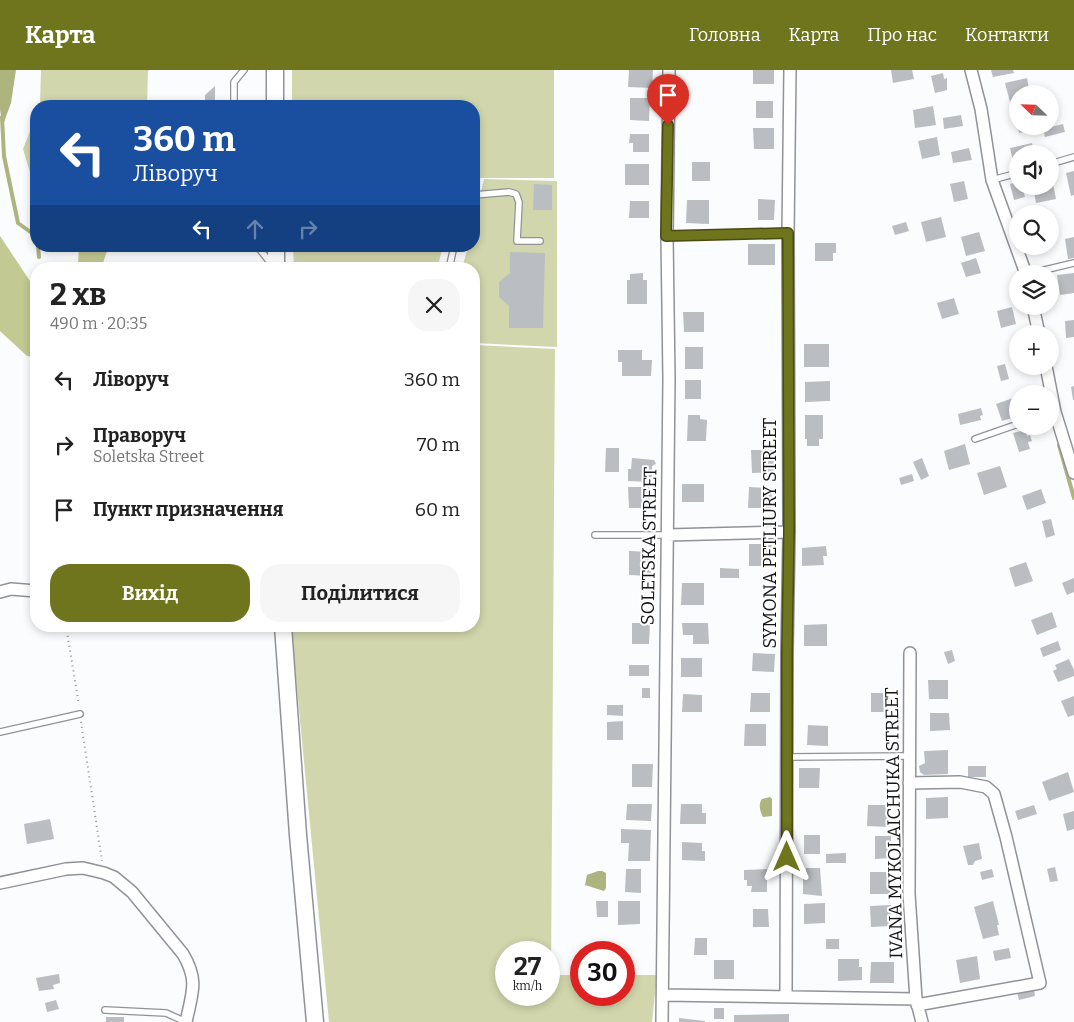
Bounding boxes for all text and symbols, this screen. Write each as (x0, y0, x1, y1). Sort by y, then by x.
text: Карта (25, 21, 95, 49)
text: Головна (689, 24, 761, 46)
text: Карта (789, 24, 839, 46)
text: Про нас (867, 24, 937, 46)
text: Контакти (965, 24, 1049, 46)
pin (647, 74, 689, 125)
icon: arrive (654, 81, 682, 109)
north arrow (1009, 85, 1059, 135)
map controls (1009, 85, 1059, 435)
text: 360 m (133, 118, 236, 160)
icon: left (50, 120, 115, 185)
button: sound (1009, 145, 1059, 195)
text: Ліворуч (133, 160, 218, 187)
button: search (1009, 205, 1059, 255)
icon: left (188, 215, 216, 243)
icon: ahead (241, 215, 269, 243)
icon: right (294, 215, 322, 243)
button: layers (1009, 265, 1059, 315)
text: 2 хв (50, 277, 106, 313)
button: close (408, 279, 460, 331)
text: 490 m · 20:35 (50, 314, 147, 333)
button: + (1009, 325, 1059, 375)
icon: left (50, 366, 78, 394)
text: Ліворуч (93, 368, 169, 391)
text: 360 m (404, 368, 460, 391)
button: − (1009, 385, 1059, 435)
street label: SYMONA PETLIURY STREET (759, 417, 781, 648)
text: Праворуч (93, 424, 186, 447)
icon: right (50, 431, 78, 459)
text: 70 m (417, 433, 460, 456)
text: Soletska Street (93, 447, 204, 466)
street label: SOLETSKA STREET (637, 466, 661, 625)
icon: arrive (50, 496, 78, 524)
text: Пункт призначення (93, 498, 284, 521)
text: 60 m (415, 498, 460, 521)
button: Вихід (50, 564, 250, 622)
button: Поділитися (260, 564, 460, 622)
street label: IVANA MYKOLAICHUKA STREET (881, 687, 907, 959)
position arrow (760, 830, 812, 882)
speed limit sign: 30 (570, 941, 635, 1006)
text: 27 (514, 952, 541, 982)
text: km/h (513, 979, 542, 993)

